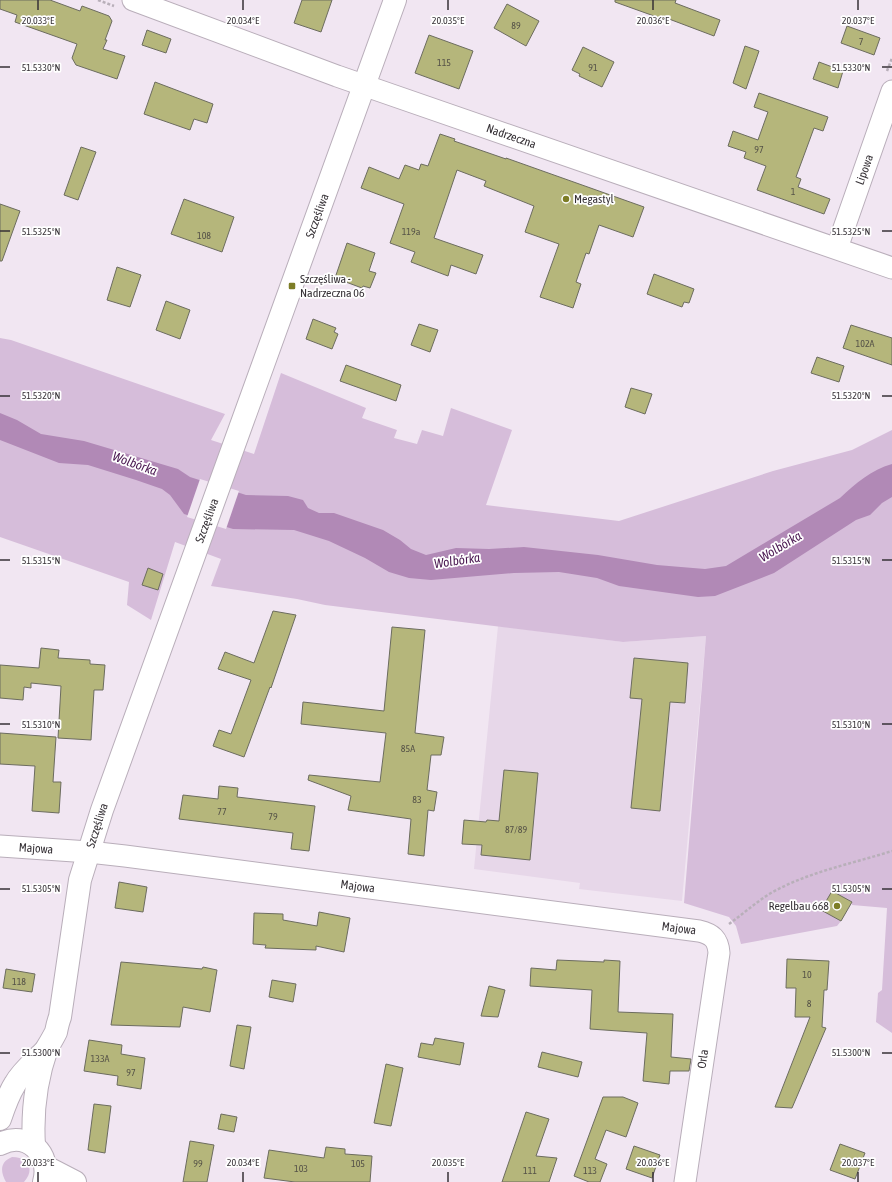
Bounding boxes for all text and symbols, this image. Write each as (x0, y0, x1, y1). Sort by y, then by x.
text: 20.033°E (22, 15, 55, 26)
text: 20.034°E (227, 15, 260, 26)
text: 20.035°E (432, 15, 465, 26)
text: 20.036°E (637, 15, 670, 26)
text: 20.037°E (842, 15, 875, 26)
house number: 89 (511, 20, 521, 31)
house number: 7 (859, 36, 864, 47)
house number: 115 (437, 57, 451, 68)
text: 51.5330°N (22, 62, 60, 73)
house number: 91 (588, 62, 598, 73)
text: 51.5330°N (832, 62, 870, 73)
street label: Nadrzeczna (484, 121, 538, 151)
house number: 97 (754, 144, 764, 155)
street label: Lipowa (853, 153, 876, 187)
house number: 1 (791, 186, 796, 197)
street label: Szczęśliwa (303, 192, 332, 240)
place label: Megastyl (574, 192, 615, 206)
marker: Megastyl (561, 194, 571, 204)
text: 51.5325°N (22, 226, 60, 237)
house number: 119a (402, 226, 421, 237)
text: 51.5325°N (832, 226, 870, 237)
house number: 108 (197, 230, 211, 241)
place label: Szczęśliwa - Nadrzeczna 06 (300, 272, 365, 300)
marker: Szczęśliwa - Nadrzeczna 06 (287, 281, 297, 291)
house number: 102A (856, 338, 875, 349)
text: 51.5320°N (22, 390, 60, 401)
text: 51.5320°N (832, 390, 870, 401)
water label: Wolbórka (111, 449, 159, 478)
street label: Szczęśliwa (193, 497, 221, 545)
water label: Wolbórka (757, 528, 804, 565)
water label: Wolbórka (433, 550, 481, 571)
text: 51.5315°N (22, 555, 60, 566)
text: 51.5315°N (832, 555, 870, 566)
text: 51.5310°N (22, 719, 60, 730)
text: 51.5310°N (832, 719, 870, 730)
house number: 85A (401, 743, 415, 754)
house number: 83 (412, 794, 422, 805)
street label: Szczęśliwa (84, 801, 111, 850)
house number: 77 (217, 806, 227, 817)
house number: 79 (268, 811, 278, 822)
house number: 87/89 (505, 824, 527, 835)
street label: Majowa (18, 840, 54, 857)
street label: Majowa (340, 877, 376, 896)
text: 51.5305°N (22, 883, 60, 894)
text: 51.5305°N (832, 883, 870, 894)
place label: Regelbau 668 (768, 899, 829, 913)
marker: Regelbau 668 (832, 901, 842, 911)
street label: Majowa (661, 919, 697, 938)
house number: 10 (802, 969, 812, 980)
house number: 118 (12, 976, 26, 987)
house number: 8 (807, 998, 812, 1009)
text: 51.5300°N (22, 1047, 60, 1058)
text: 51.5300°N (832, 1047, 870, 1058)
street label: Orla (695, 1048, 711, 1070)
house number: 133A (91, 1053, 110, 1064)
house number: 97 (126, 1067, 136, 1078)
text: 20.033°E (22, 1157, 55, 1168)
text: 20.034°E (227, 1157, 260, 1168)
text: 20.035°E (432, 1157, 465, 1168)
text: 20.036°E (637, 1157, 670, 1168)
text: 20.037°E (842, 1157, 875, 1168)
house number: 99 (193, 1158, 203, 1169)
house number: 105 (351, 1158, 365, 1169)
house number: 103 (294, 1163, 308, 1174)
house number: 111 (523, 1165, 537, 1176)
house number: 113 (583, 1165, 597, 1176)

